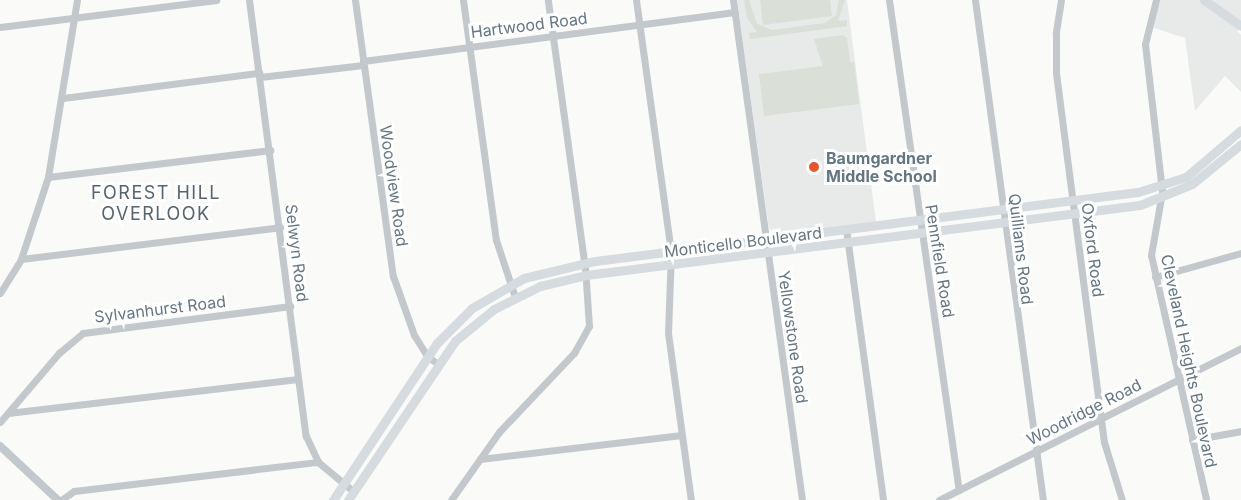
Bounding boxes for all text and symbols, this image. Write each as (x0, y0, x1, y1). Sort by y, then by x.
street label: Hartwood Road (470, 8, 588, 42)
street label: Woodview Road (376, 124, 412, 248)
place label: Baumgardner Middle School (826, 148, 937, 186)
marker: Baumgardner Middle School (807, 160, 821, 174)
district label: FOREST HILL OVERLOOK (91, 183, 221, 226)
street label: Quilliams Road (1005, 192, 1037, 306)
street label: Oxford Road (1078, 202, 1108, 298)
street label: Selwyn Road (281, 203, 313, 303)
street label: Pennfield Road (922, 203, 958, 319)
street label: Monticello Boulevard (663, 223, 823, 261)
street label: Cleveland Heights Boulevard (1157, 253, 1221, 469)
street label: Yellowstone Road (774, 269, 812, 405)
street label: Sylvanhurst Road (93, 291, 227, 327)
street label: Woodridge Road (1023, 375, 1145, 449)

